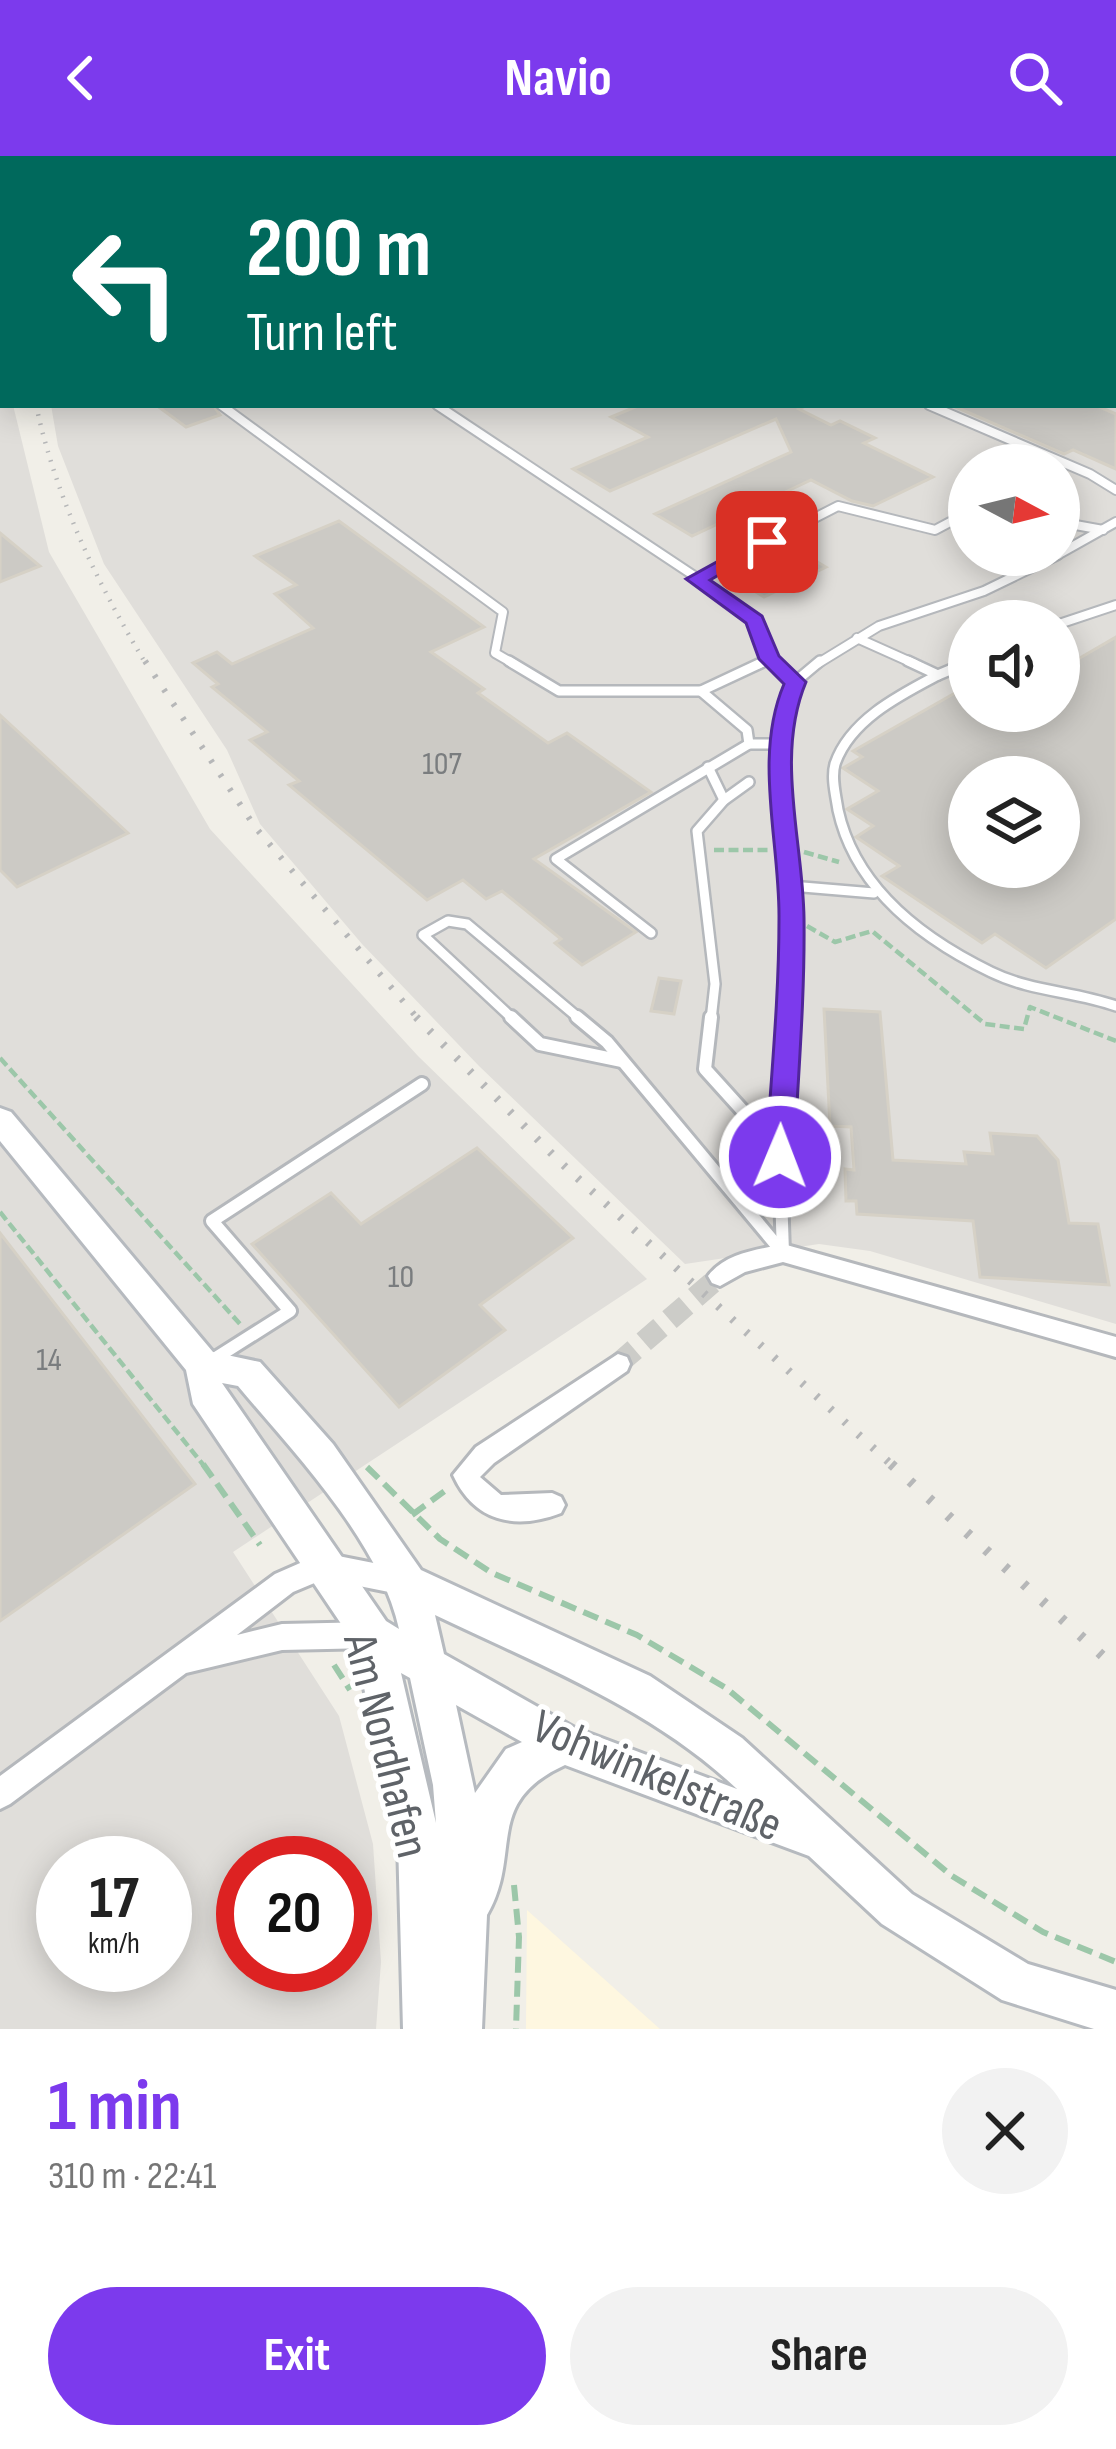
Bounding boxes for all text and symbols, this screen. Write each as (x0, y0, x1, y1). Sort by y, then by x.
icon: back (48, 45, 114, 111)
icon: search (1002, 45, 1068, 111)
text: Navio (504, 46, 612, 111)
text: 200 m (246, 199, 432, 300)
icon: left (48, 204, 204, 360)
text: Turn left (246, 301, 398, 366)
north arrow (948, 444, 1080, 576)
map controls (948, 444, 1080, 888)
pin (716, 491, 818, 593)
icon: arrive (734, 509, 800, 575)
button: sound (948, 600, 1080, 732)
house number: 107 (422, 744, 462, 784)
button: layers (948, 756, 1080, 888)
position arrow (717, 1094, 843, 1220)
house number: 10 (388, 1257, 414, 1297)
house number: 14 (36, 1340, 62, 1380)
street label: Am Nordhafen (330, 1627, 441, 1864)
street label: Vohwinkelstraße (524, 1698, 790, 1854)
speed limit sign: 20 (216, 1836, 372, 1992)
text: 17 (89, 1863, 139, 1935)
text: km/h (88, 1926, 140, 1962)
text: 1 min (48, 2064, 182, 2151)
button: close (942, 2068, 1068, 2194)
text: 310 m · 22:41 (48, 2153, 216, 2200)
button: Exit (48, 2287, 546, 2425)
button: Share (570, 2287, 1068, 2425)

